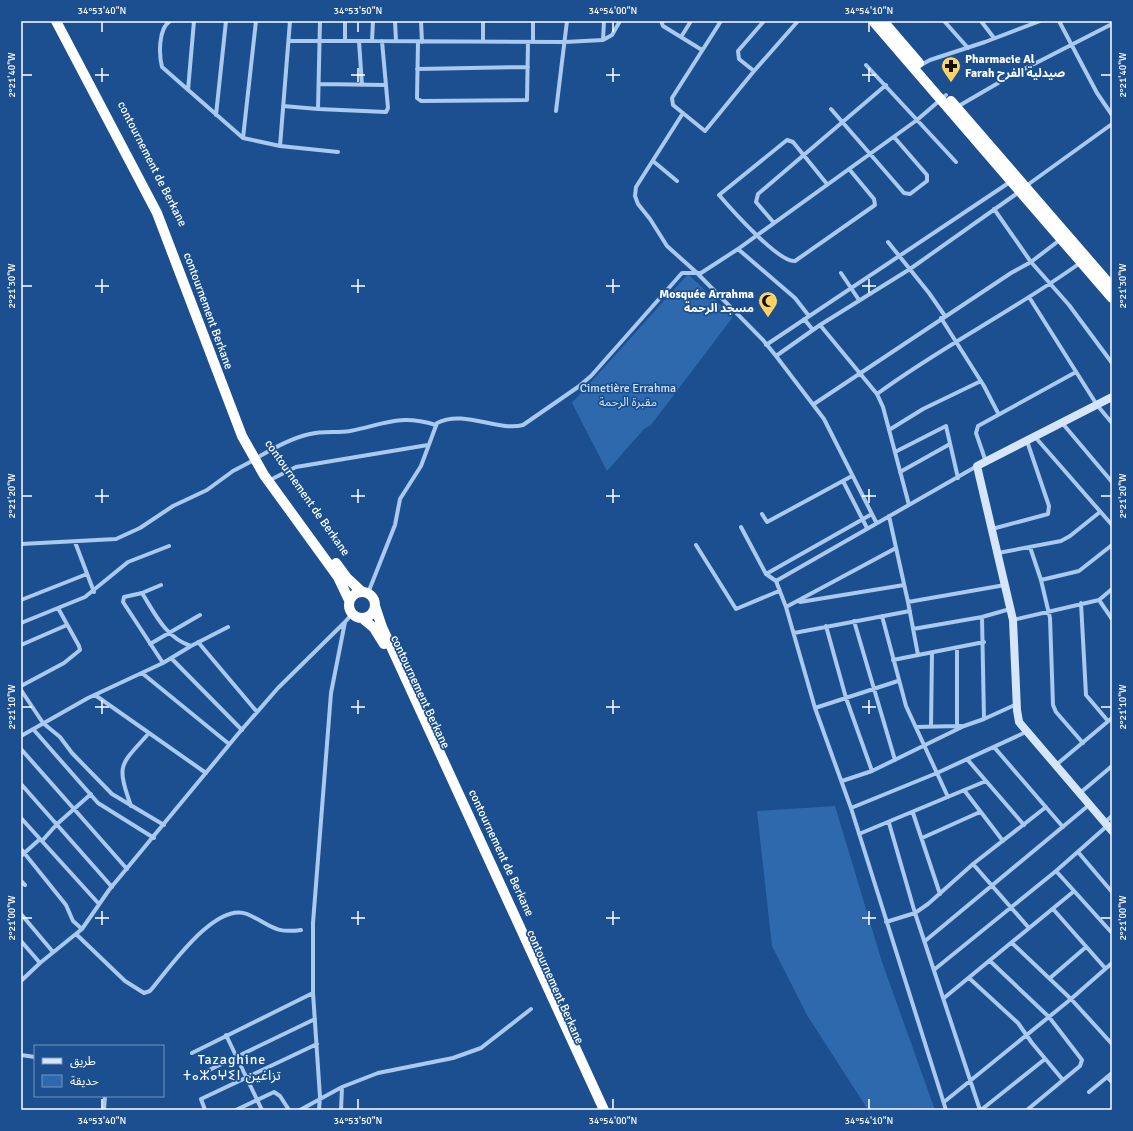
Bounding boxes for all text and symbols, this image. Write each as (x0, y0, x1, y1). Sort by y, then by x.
text: 34°53'40"N (78, 5, 126, 17)
text: 34°53'50"N (334, 5, 382, 17)
text: 34°54'00"N (589, 5, 637, 17)
text: 34°54'10"N (845, 5, 893, 17)
text: 2°21'40"W (6, 52, 18, 98)
place label: Pharmacie Al Farah صيدلية الفرح (965, 52, 1065, 82)
text: 2°21'40"W (1117, 52, 1129, 98)
pharmacy icon: Pharmacie Al Farah صيدلية الفرح (940, 55, 962, 83)
street label: contournement de Berkane (114, 99, 190, 229)
street label: contournement Berkane (180, 250, 236, 372)
text: 2°21'30"W (6, 263, 18, 309)
text: 2°21'30"W (1117, 263, 1129, 309)
place label: Mosquée Arrahma مسجد الرحمة (659, 287, 754, 316)
mosque icon: Mosquée Arrahma مسجد الرحمة (757, 290, 779, 318)
park label: Cimetière Errahma مقبرة الرحمة (580, 381, 676, 410)
street label: contournement de Berkane (261, 437, 353, 559)
text: 2°21'20"W (6, 473, 18, 519)
text: 2°21'20"W (1117, 473, 1129, 519)
street label: contournement Berkane (387, 633, 453, 751)
text: 2°21'10"W (6, 684, 18, 730)
text: 2°21'10"W (1117, 684, 1129, 730)
street label: contournement de Berkane (465, 787, 537, 919)
text: 2°21'00"W (6, 895, 18, 941)
text: 2°21'00"W (1117, 895, 1129, 941)
street label: contournement Berkane (523, 928, 587, 1046)
legend (34, 1045, 164, 1097)
district label: Tazaghine ⵜⴰⵣⴰⵖⵉⵏ تزاغين (183, 1051, 281, 1084)
text: طريق (70, 1054, 96, 1069)
text: حديقة (70, 1074, 99, 1089)
text: 34°53'40"N (78, 1115, 126, 1127)
text: 34°53'50"N (334, 1115, 382, 1127)
text: 34°54'00"N (589, 1115, 637, 1127)
text: 34°54'10"N (845, 1115, 893, 1127)

